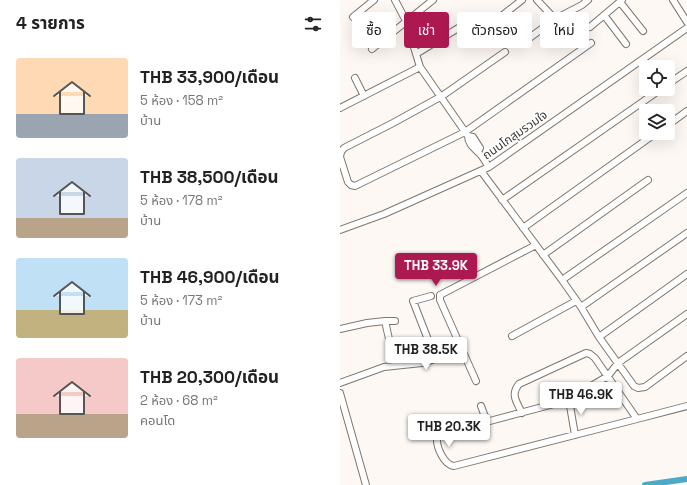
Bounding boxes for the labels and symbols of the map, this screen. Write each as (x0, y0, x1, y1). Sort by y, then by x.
street label: ถนนโกสุมรวมใจ (479, 107, 551, 163)
pin: THB 33.9K (390, 253, 482, 287)
pin: THB 38.5K (380, 337, 472, 371)
pin: THB 46.9K (535, 382, 627, 416)
pin: THB 20.3K (403, 414, 495, 448)

